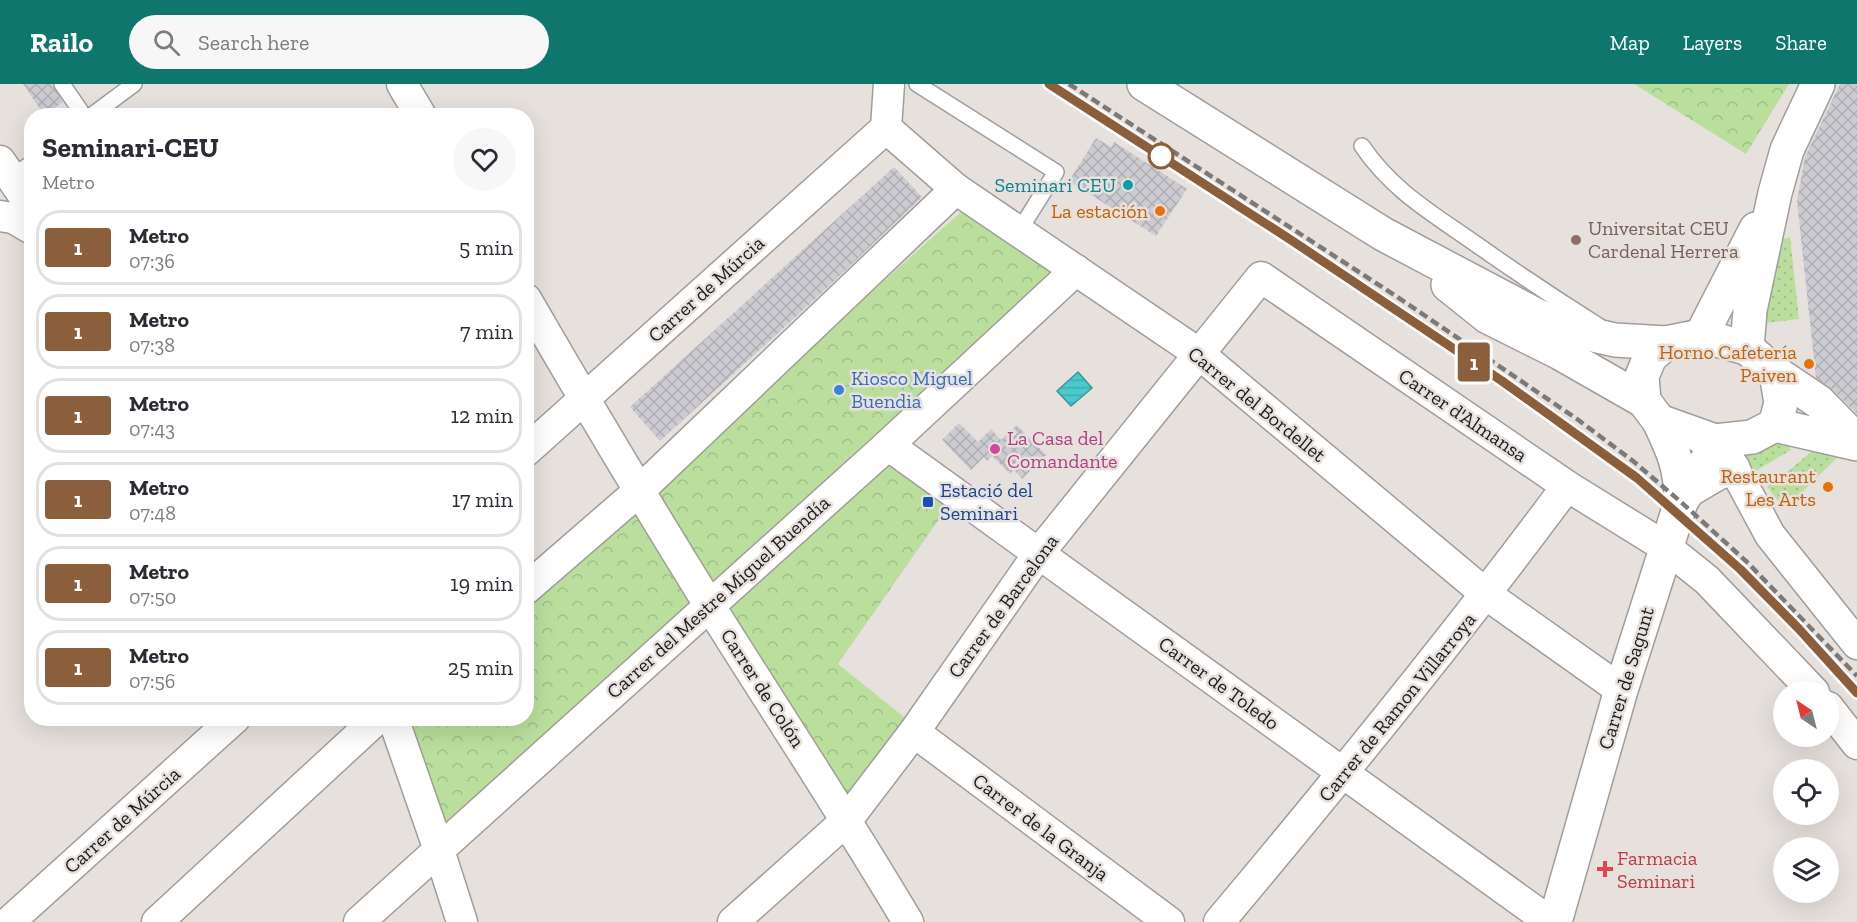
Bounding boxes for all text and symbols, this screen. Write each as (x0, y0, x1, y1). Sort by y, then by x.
search box (129, 15, 549, 69)
text: Railo (30, 26, 93, 59)
icon: search (150, 26, 183, 59)
text: Search here (198, 29, 309, 56)
text: Map (1610, 30, 1650, 55)
text: Layers (1683, 30, 1742, 55)
text: Share (1775, 30, 1827, 55)
button: heart (453, 128, 516, 191)
text: Seminari-CEU (42, 131, 219, 164)
unlabelled marker (1148, 143, 1174, 169)
text: Metro (42, 170, 95, 194)
place label: Seminari CEU (994, 173, 1116, 197)
marker: Seminari CEU (1121, 178, 1135, 192)
place label: La estación (1051, 199, 1149, 223)
marker: La estación (1153, 204, 1167, 218)
place label: Universitat CEU Cardenal Herrera (1588, 216, 1739, 263)
text: Metro (129, 222, 189, 249)
street label: Carrer de Múrcia (643, 230, 769, 347)
marker: Universitat CEU Cardenal Herrera (1569, 233, 1583, 247)
text: 5 min (459, 234, 513, 261)
text: 1 (74, 235, 82, 260)
text: 07:36 (129, 249, 175, 273)
text: Metro (129, 306, 189, 333)
text: 7 min (460, 318, 513, 345)
text: 1 (74, 319, 82, 344)
text: 07:38 (129, 333, 175, 357)
place label: Horno Cafetería Paiven (1659, 340, 1798, 387)
street label: Carrer del Bordellet (1183, 341, 1331, 467)
line badge: 1 (1454, 342, 1494, 382)
text: 1 (1470, 350, 1478, 375)
marker: Horno Cafetería Paiven (1802, 357, 1816, 371)
street label: Carrer d'Almansa (1394, 363, 1532, 467)
place label: Kiosco Miguel Buendia (851, 366, 973, 413)
marker: Kiosco Miguel Buendia (832, 383, 846, 397)
text: Metro (129, 390, 189, 417)
text: 12 min (450, 402, 513, 429)
text: 1 (74, 403, 82, 428)
text: 07:43 (129, 417, 175, 441)
place label: La Casa del Comandante (1007, 426, 1117, 473)
marker: La Casa del Comandante (988, 442, 1002, 456)
place label: Restaurant Les Arts (1721, 464, 1817, 511)
text: Metro (129, 474, 189, 501)
place label: Estació del Seminari (940, 478, 1033, 525)
marker: Restaurant Les Arts (1821, 480, 1835, 494)
text: 17 min (452, 486, 513, 513)
text: 1 (74, 487, 82, 512)
street label: Carrer del Mestre Miguel Buendía (602, 490, 835, 704)
marker: Estació del Seminari (921, 495, 935, 509)
text: 07:48 (129, 501, 176, 525)
street label: Carrer de Barcelona (943, 529, 1063, 683)
text: Metro (129, 558, 189, 585)
text: 19 min (450, 570, 513, 597)
text: 1 (74, 571, 82, 596)
text: 07:50 (129, 585, 176, 609)
street label: Carrer de Sagunt (1593, 603, 1659, 752)
street label: Carrer de Ramon Villarroya (1313, 607, 1481, 806)
street label: Carrer de Colón (716, 624, 811, 752)
street label: Carrer de Toledo (1154, 631, 1284, 735)
text: Metro (129, 642, 189, 669)
text: 25 min (448, 654, 513, 681)
text: 1 (74, 655, 82, 680)
text: 07:56 (129, 669, 175, 693)
north arrow (1773, 681, 1839, 747)
map controls (1773, 681, 1839, 903)
button: locate (1773, 759, 1839, 825)
street label: Carrer de Múrcia (59, 761, 185, 878)
street label: Carrer de la Granja (968, 768, 1114, 886)
button: layers (1773, 837, 1839, 903)
place label: Farmacia Seminari (1617, 846, 1698, 893)
marker: Farmacia Seminari (1598, 862, 1612, 876)

